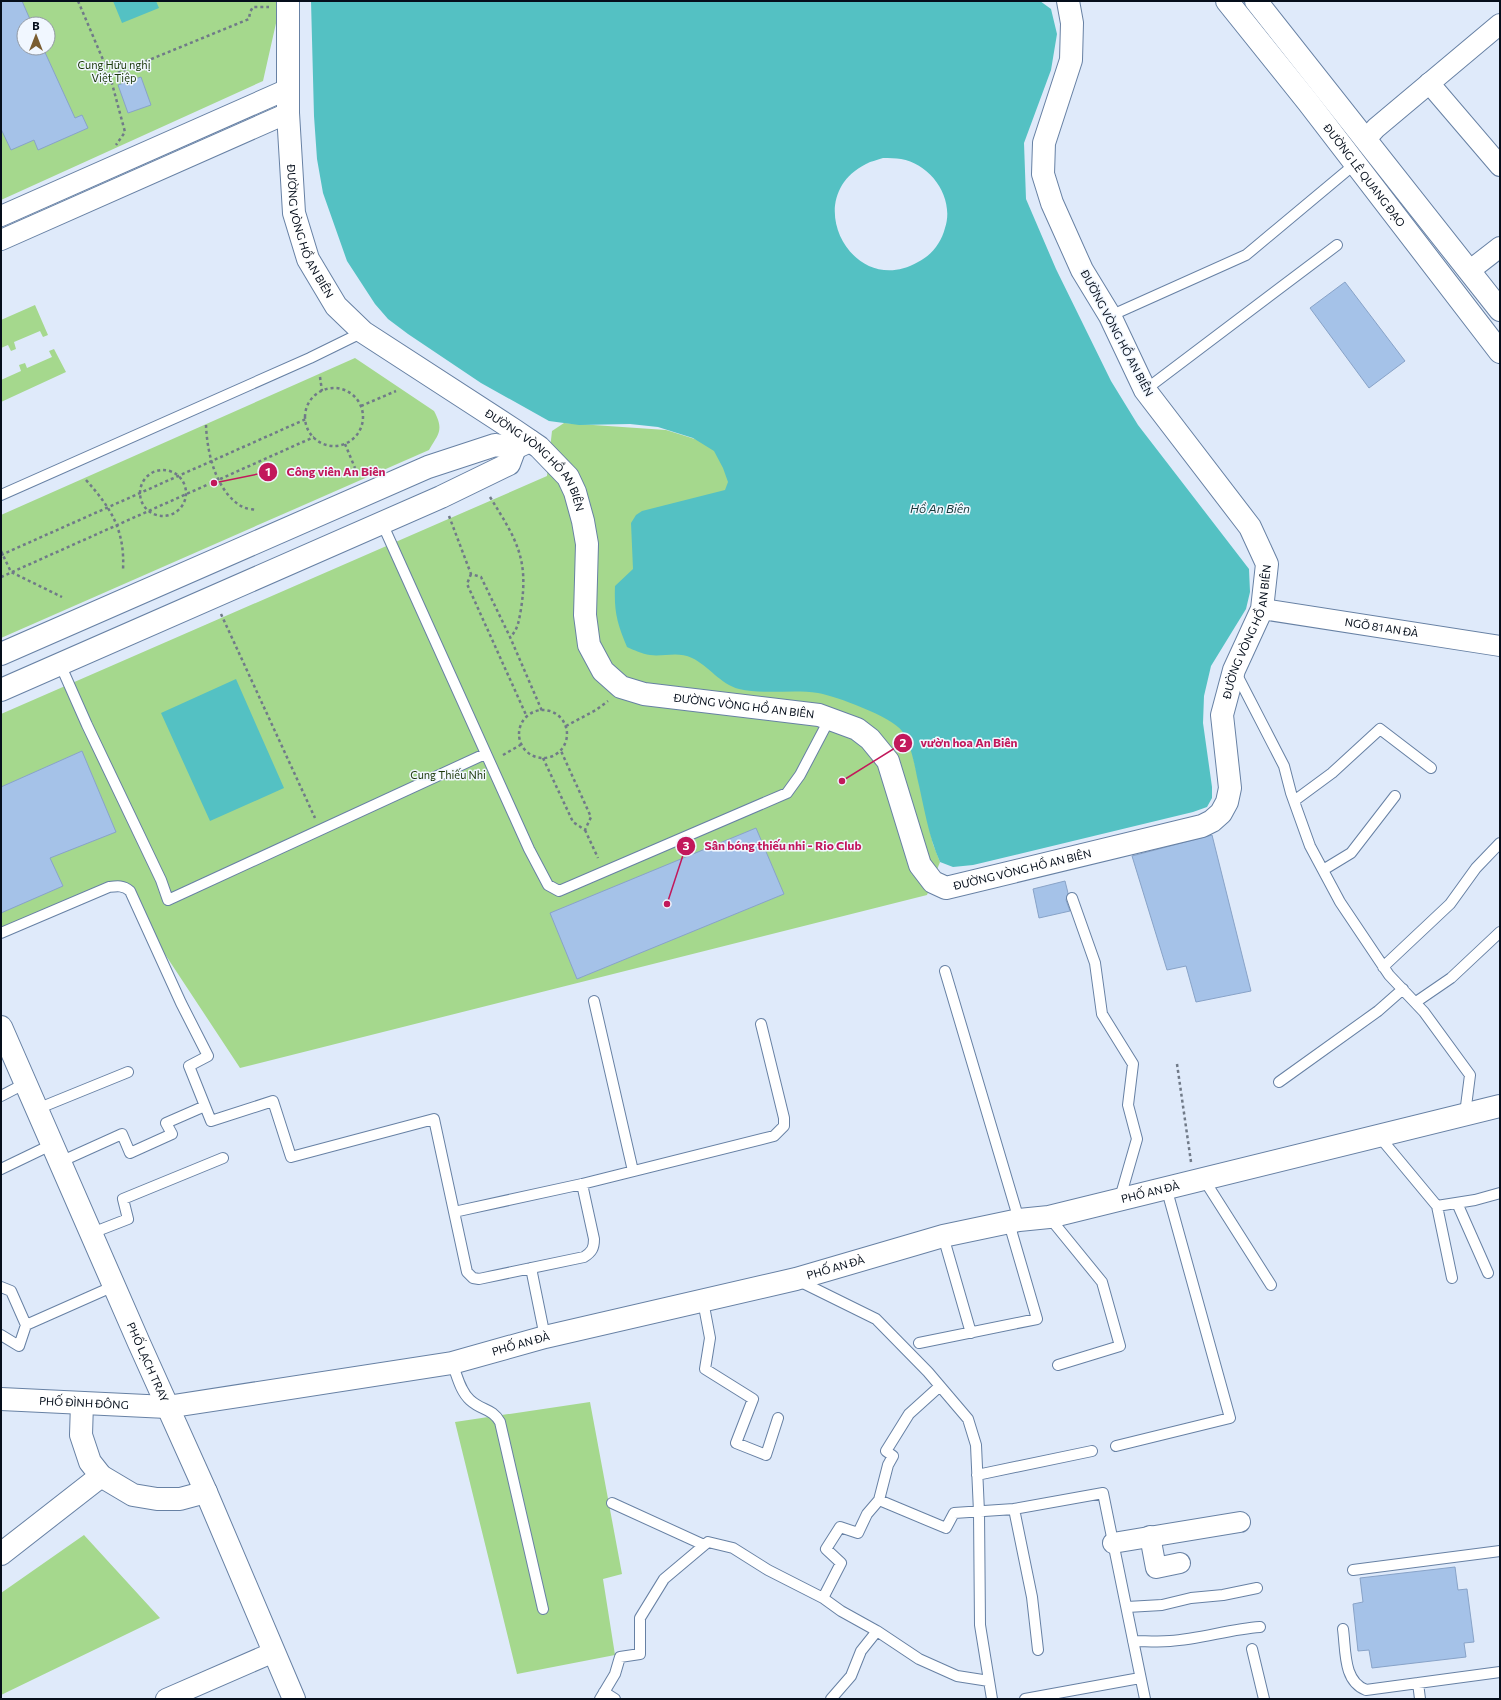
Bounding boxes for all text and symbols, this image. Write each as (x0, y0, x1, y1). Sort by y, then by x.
north arrow (16, 16, 56, 56)
text: B (32, 19, 40, 32)
park label: Cung Hữu nghị Việt Tiệp (78, 58, 151, 84)
street label: ĐƯỜNG LÊ QUANG ĐẠO (1321, 120, 1408, 229)
street label: ĐƯỜNG VÒNG HỒ AN BIÊN (285, 163, 337, 300)
street label: ĐƯỜNG VÒNG HỒ AN BIÊN (1078, 265, 1158, 398)
street label: ĐƯỜNG VÒNG HỒ AN BIÊN (482, 406, 587, 513)
callout: Công viên An Biên (258, 460, 393, 484)
text: 1 (265, 464, 271, 478)
text: Công viên An Biên (286, 464, 386, 478)
water label: Hồ An Biên (910, 501, 970, 515)
street label: ĐƯỜNG VÒNG HỒ AN BIÊN (1219, 564, 1273, 701)
street label: NGÕ 81 AN ĐÀ (1344, 615, 1420, 639)
street label: ĐƯỜNG VÒNG HỒ AN BIÊN (672, 690, 815, 720)
callout: vườn hoa An Biên (893, 731, 1026, 755)
text: 2 (900, 735, 907, 749)
text: vườn hoa An Biên (920, 735, 1018, 749)
park label: Cung Thiếu Nhi (410, 768, 486, 781)
callout: Sân bóng thiếu nhi - Rio Club (676, 834, 869, 858)
text: 3 (683, 838, 690, 852)
text: Sân bóng thiếu nhi - Rio Club (704, 838, 862, 852)
street label: ĐƯỜNG VÒNG HỒ AN BIÊN (951, 846, 1092, 892)
street label: PHỐ AN ĐÀ (1120, 1177, 1181, 1205)
street label: PHỐ AN ĐÀ (805, 1251, 866, 1282)
street label: PHỐ LẠCH TRAY (125, 1320, 172, 1404)
street label: PHỐ AN ĐÀ (490, 1328, 551, 1358)
street label: PHỐ ĐÌNH ĐÔNG (39, 1393, 129, 1411)

